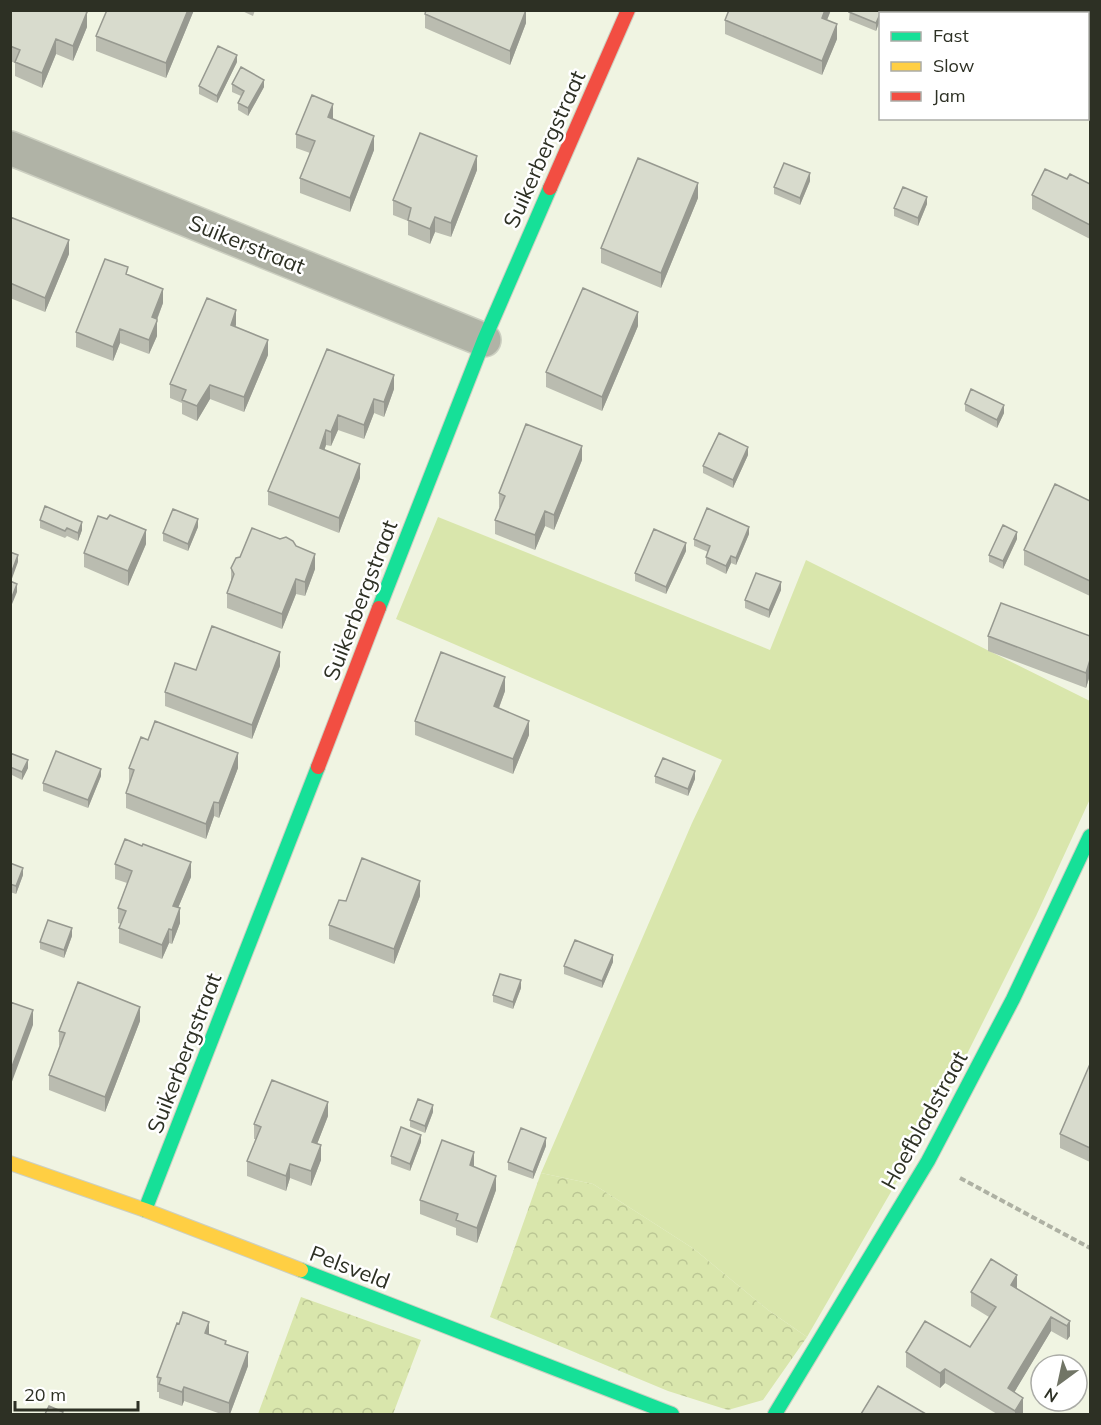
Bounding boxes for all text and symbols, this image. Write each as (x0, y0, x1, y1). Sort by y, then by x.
legend (879, 12, 1089, 120)
text: Fast (933, 24, 969, 47)
text: Slow (933, 54, 975, 77)
street label: Suikerbergstraat (497, 66, 591, 232)
text: Jam (933, 84, 966, 107)
street label: Suikerstraat (185, 208, 310, 280)
street label: Suikerbergstraat (317, 516, 404, 684)
street label: Suikerbergstraat (141, 969, 228, 1137)
street label: Hoefbladstraat (874, 1046, 974, 1194)
street label: Pelsveld (306, 1239, 394, 1295)
north arrow (1029, 1353, 1089, 1413)
scale bar (15, 1374, 138, 1412)
text: 20 m (24, 1383, 66, 1406)
text: N (1040, 1384, 1061, 1407)

